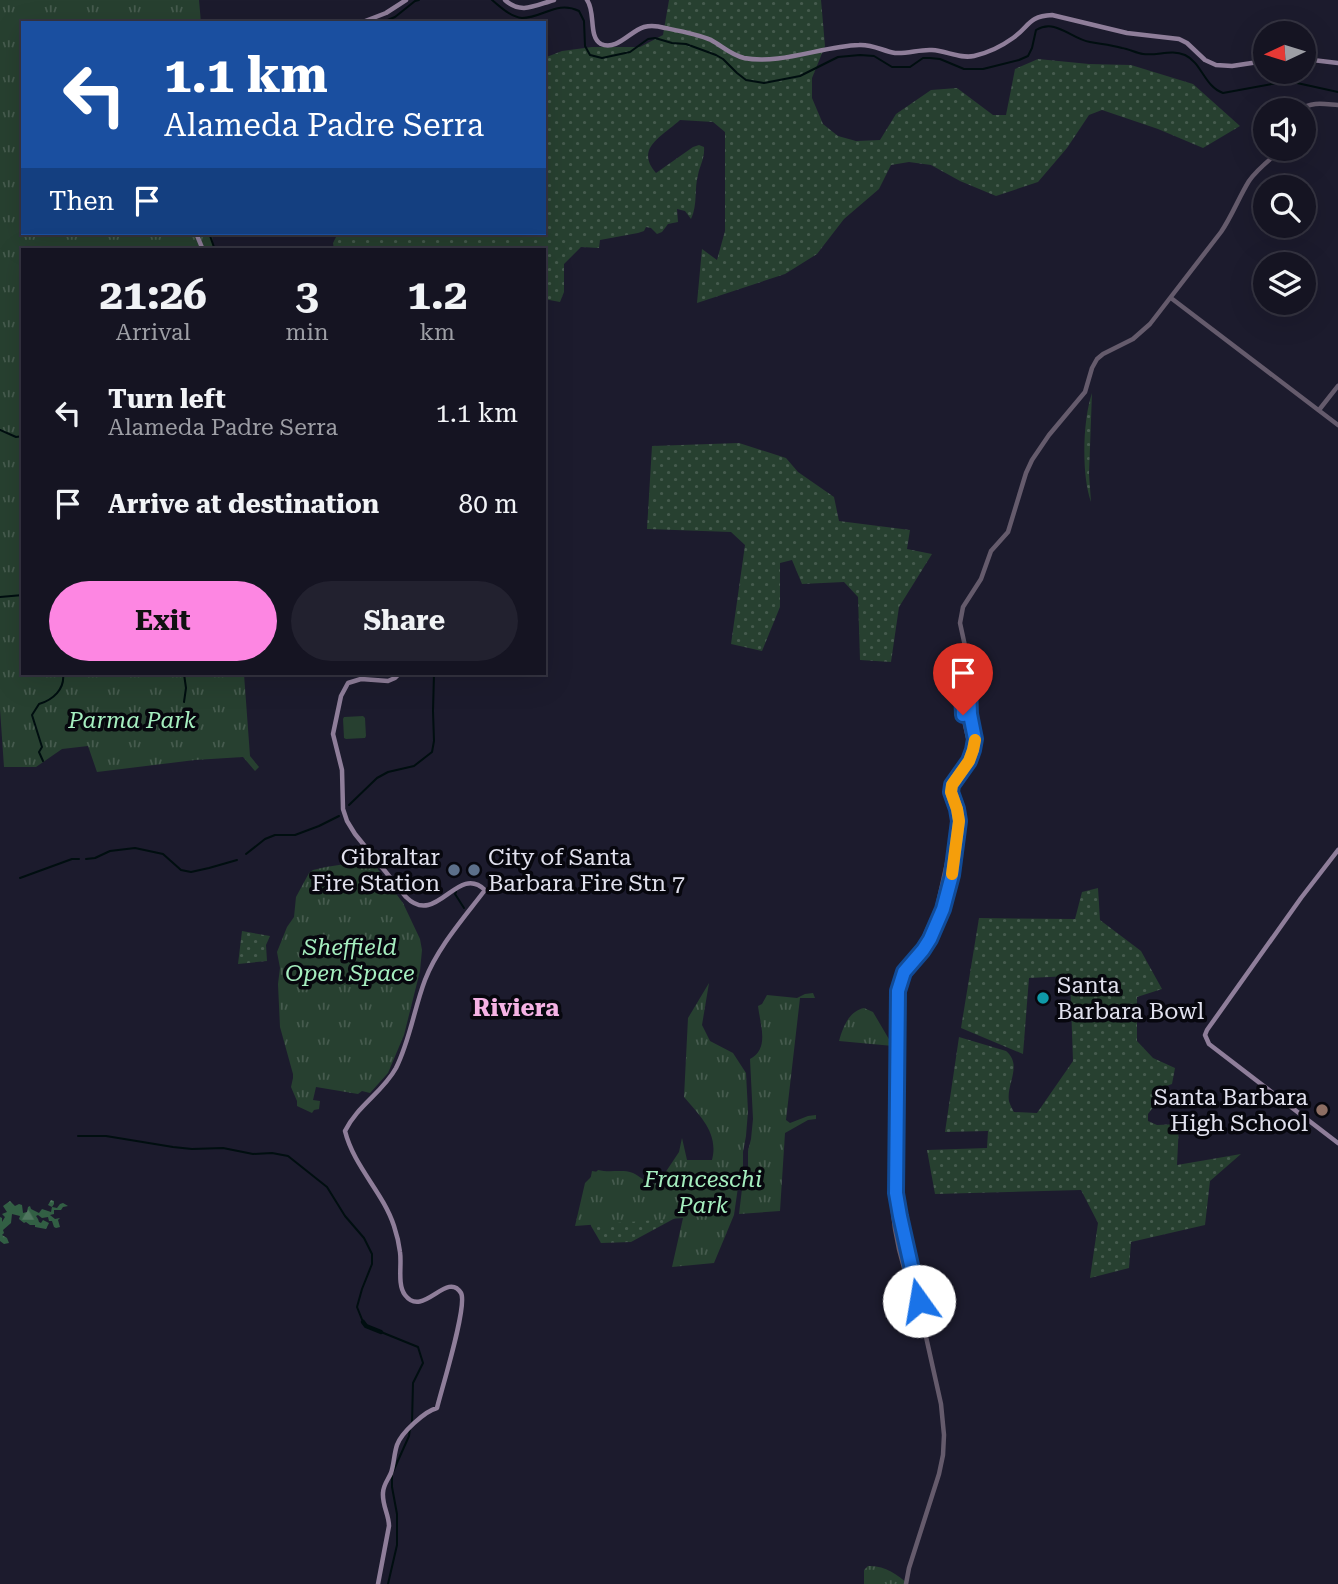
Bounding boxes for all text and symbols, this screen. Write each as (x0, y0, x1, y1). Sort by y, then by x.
north arrow (1253, 21, 1316, 84)
map controls (1253, 21, 1316, 315)
text: 1.1 km (164, 47, 328, 104)
icon: left (49, 49, 140, 140)
button: sound (1253, 98, 1316, 161)
text: Alameda Padre Serra (164, 106, 484, 144)
button: search (1253, 175, 1316, 238)
icon: arrive (128, 182, 166, 220)
text: Then (49, 186, 114, 216)
button: layers (1253, 252, 1316, 315)
text: 21:26 (100, 270, 207, 319)
text: 3 (295, 270, 319, 319)
text: 1.2 (407, 270, 467, 319)
text: Arrival (116, 319, 191, 346)
text: min (285, 319, 329, 346)
text: km (420, 319, 455, 346)
text: Turn left (108, 384, 226, 414)
icon: left (49, 394, 87, 432)
text: 1.1 km (435, 398, 518, 428)
text: Alameda Padre Serra (108, 414, 338, 441)
icon: arrive (49, 485, 87, 523)
text: Arrive at destination (108, 489, 379, 519)
text: 80 m (459, 489, 518, 519)
button: Exit (49, 581, 277, 661)
button: Share (291, 581, 518, 661)
pin (933, 643, 993, 715)
icon: arrive (944, 654, 982, 692)
park label: Parma Park (67, 707, 196, 734)
place label: Gibraltar Fire Station (311, 844, 440, 897)
place label: City of Santa Barbara Fire Stn 7 (488, 844, 685, 897)
marker: Gibraltar Fire Station (446, 862, 462, 878)
marker: City of Santa Barbara Fire Stn 7 (466, 862, 482, 878)
park label: Sheffield Open Space (285, 934, 415, 987)
place label: Santa Barbara Bowl (1057, 972, 1204, 1025)
marker: Santa Barbara Bowl (1035, 990, 1051, 1006)
district label: Riviera (473, 994, 559, 1022)
place label: Santa Barbara High School (1154, 1084, 1309, 1137)
marker: Santa Barbara High School (1314, 1102, 1330, 1118)
park label: Franceschi Park (643, 1166, 762, 1219)
position arrow (882, 1264, 956, 1338)

